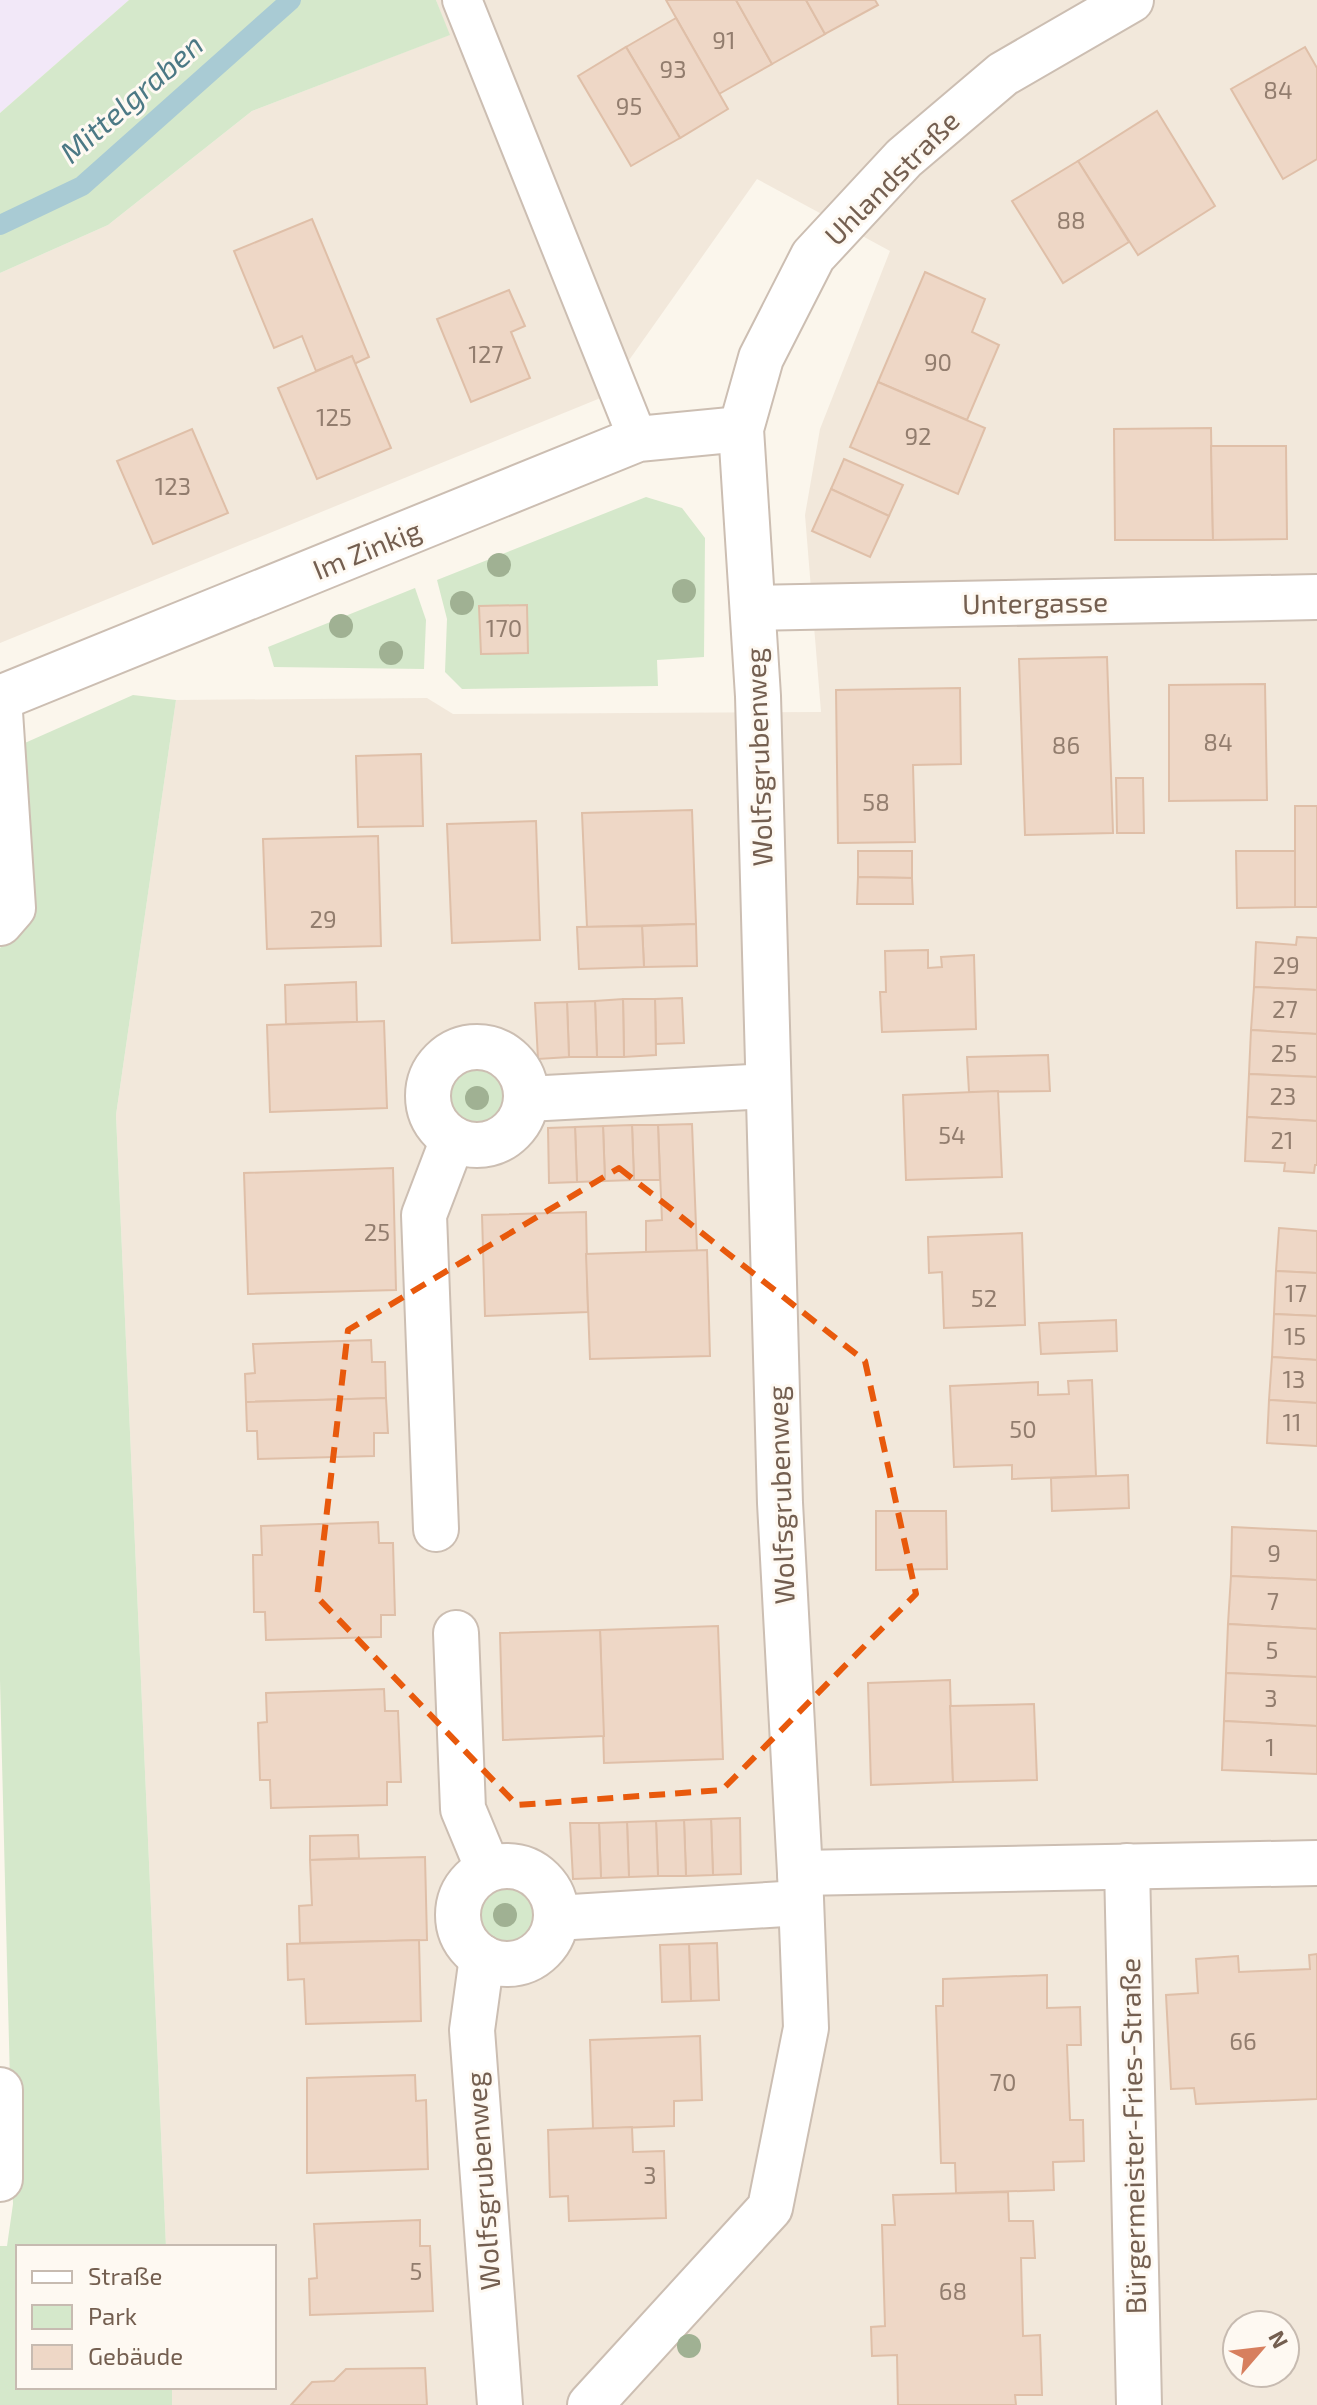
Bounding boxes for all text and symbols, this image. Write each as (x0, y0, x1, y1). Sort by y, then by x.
house number: 91 (712, 25, 736, 54)
water label: Mittelgraben (52, 26, 210, 169)
house number: 93 (659, 54, 687, 83)
house number: 84 (1263, 75, 1293, 104)
house number: 95 (616, 91, 642, 120)
street label: Uhlandstraße (817, 103, 966, 252)
house number: 88 (1056, 205, 1086, 234)
house number: 127 (468, 339, 504, 368)
house number: 90 (924, 347, 952, 376)
house number: 125 (316, 402, 352, 431)
house number: 92 (904, 421, 932, 450)
house number: 123 (155, 471, 191, 500)
street label: Im Zinkig (307, 512, 426, 586)
street label: Untergasse (962, 584, 1108, 620)
house number: 170 (486, 613, 522, 642)
street label: Wolfsgrubenweg (737, 647, 779, 867)
house number: 84 (1203, 727, 1233, 756)
house number: 86 (1052, 730, 1080, 759)
house number: 58 (862, 787, 890, 816)
house number: 29 (309, 904, 337, 933)
house number: 29 (1272, 950, 1300, 979)
house number: 27 (1272, 994, 1298, 1023)
house number: 25 (1271, 1038, 1297, 1067)
house number: 23 (1270, 1081, 1296, 1110)
house number: 54 (938, 1120, 966, 1149)
house number: 21 (1270, 1125, 1294, 1154)
house number: 25 (364, 1217, 390, 1246)
house number: 17 (1285, 1278, 1307, 1307)
house number: 52 (971, 1283, 997, 1312)
house number: 15 (1284, 1321, 1306, 1350)
house number: 13 (1283, 1364, 1305, 1393)
street label: Wolfsgrubenweg (759, 1385, 801, 1605)
house number: 11 (1282, 1407, 1302, 1436)
house number: 50 (1009, 1414, 1037, 1443)
house number: 9 (1267, 1538, 1281, 1567)
house number: 7 (1267, 1586, 1279, 1615)
house number: 5 (1266, 1635, 1278, 1664)
house number: 3 (1264, 1683, 1278, 1712)
house number: 1 (1265, 1732, 1275, 1761)
street label: Bürgermeister-Fries-Straße (1112, 1958, 1152, 2314)
house number: 66 (1229, 2026, 1257, 2055)
house number: 70 (990, 2067, 1016, 2096)
street label: Wolfsgrubenweg (457, 2070, 507, 2291)
house number: 3 (643, 2160, 657, 2189)
legend (16, 2245, 276, 2389)
house number: 5 (410, 2256, 422, 2285)
text: Straße (88, 2261, 162, 2290)
house number: 68 (939, 2276, 967, 2305)
text: Park (88, 2301, 137, 2330)
north arrow (1221, 2309, 1301, 2389)
text: N (1264, 2326, 1295, 2352)
text: Gebäude (88, 2341, 183, 2370)

